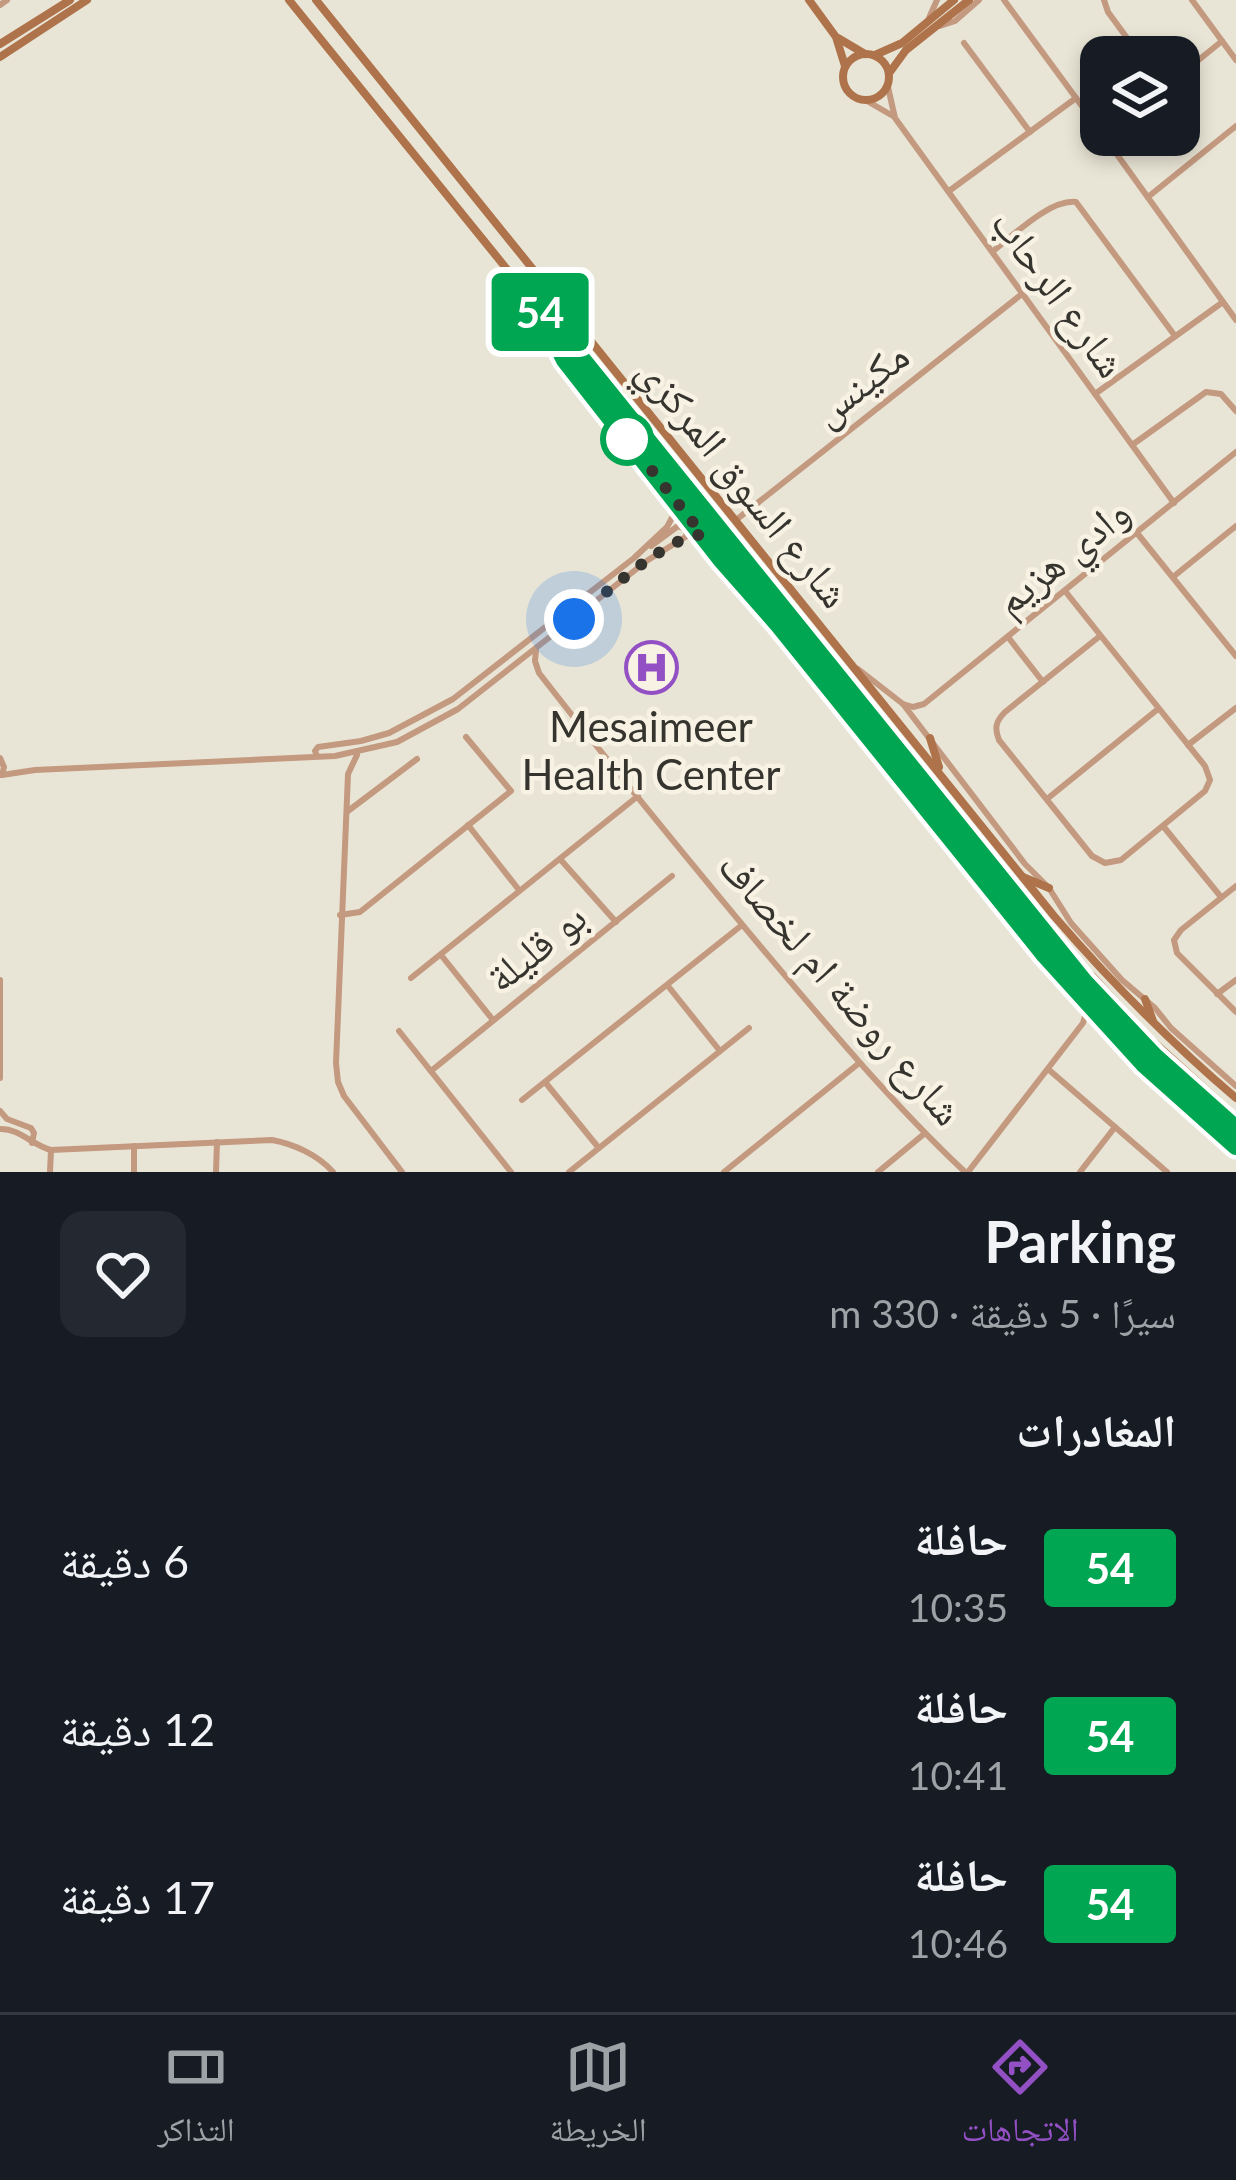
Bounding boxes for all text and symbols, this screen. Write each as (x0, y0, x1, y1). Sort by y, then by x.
map controls (1080, 36, 1200, 156)
button: layers (1080, 36, 1200, 156)
street label: شارع الرحاب (979, 198, 1138, 388)
line badge: 54 (486, 273, 594, 351)
text: 54 (516, 287, 564, 337)
street label: مكينس (801, 329, 919, 437)
street label: شارع السوق المركزي (621, 346, 861, 623)
unlabelled marker (602, 414, 652, 464)
street label: وادي هزيم (984, 486, 1145, 632)
your location (544, 589, 604, 649)
hospital icon: Mesaimeer Health Center (623, 640, 679, 696)
place label: Mesaimeer Health Center (522, 701, 781, 799)
street label: شارع روضة ام لخصاف (706, 840, 974, 1138)
street label: بو قليلة (475, 891, 596, 1002)
text: Parking (984, 1207, 1176, 1275)
button: heart (60, 1211, 186, 1337)
text: سيرًا · 5 دقيقة · 330 m (829, 1290, 1176, 1336)
text: المغادرات (1016, 1403, 1176, 1457)
text: حافلة (915, 1511, 1008, 1565)
text: 6 دقيقة (60, 1534, 189, 1588)
text: 54 (1086, 1543, 1134, 1593)
text: 10:35 (908, 1584, 1008, 1630)
text: حافلة (915, 1679, 1008, 1733)
text: 12 دقيقة (60, 1702, 215, 1756)
text: 54 (1086, 1711, 1134, 1761)
text: 10:41 (908, 1752, 1008, 1798)
text: حافلة (915, 1847, 1008, 1901)
text: 17 دقيقة (60, 1870, 215, 1924)
text: 54 (1086, 1879, 1134, 1929)
text: 10:46 (908, 1920, 1008, 1966)
tab: التذاكر (157, 2034, 235, 2162)
tab: الخريطة (549, 2034, 647, 2162)
tab: الاتجاهات (961, 2034, 1079, 2162)

